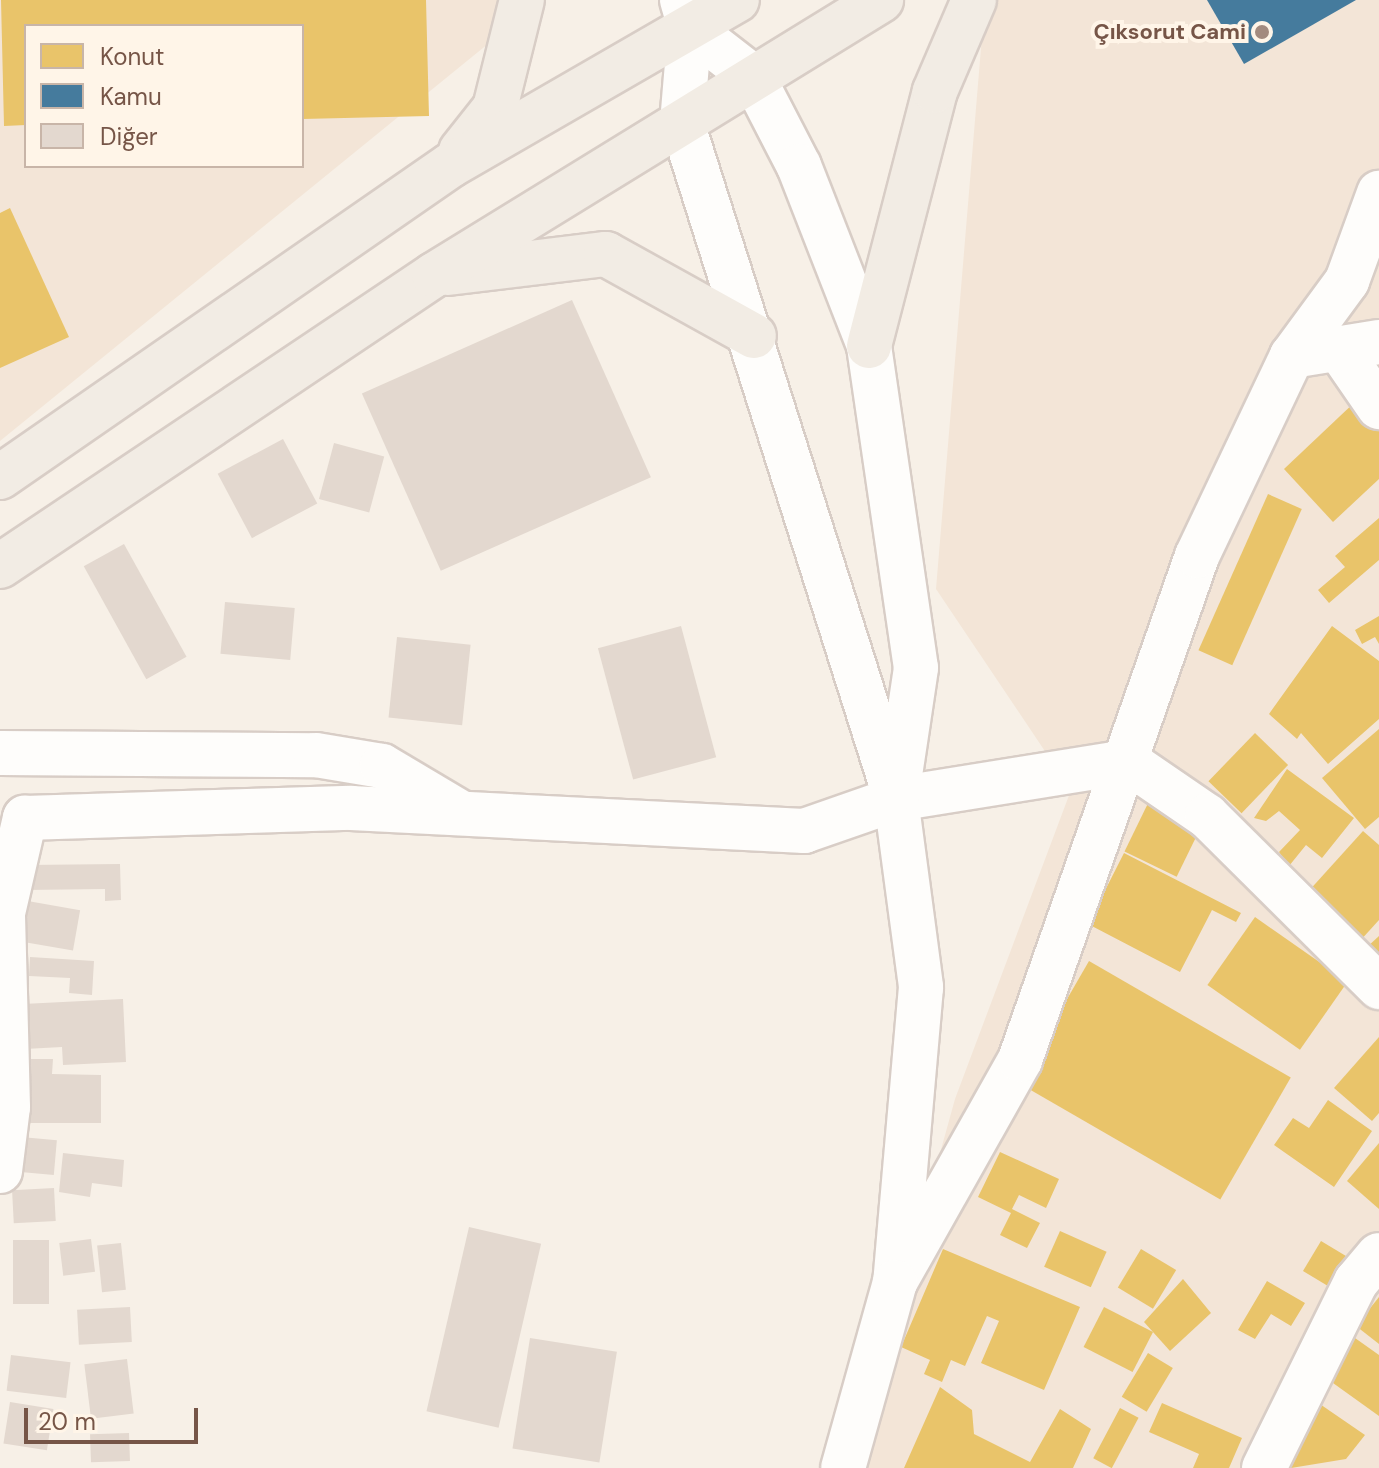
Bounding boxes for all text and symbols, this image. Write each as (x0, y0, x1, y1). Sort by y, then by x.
place label: Çıksorut Cami (1093, 19, 1246, 45)
marker: Çıksorut Cami (1253, 23, 1271, 41)
legend (24, 24, 304, 168)
text: Konut (100, 41, 164, 72)
text: Kamu (100, 81, 162, 112)
text: Diğer (100, 121, 158, 152)
scale bar (28, 1392, 202, 1442)
text: 20 m (38, 1406, 96, 1437)

